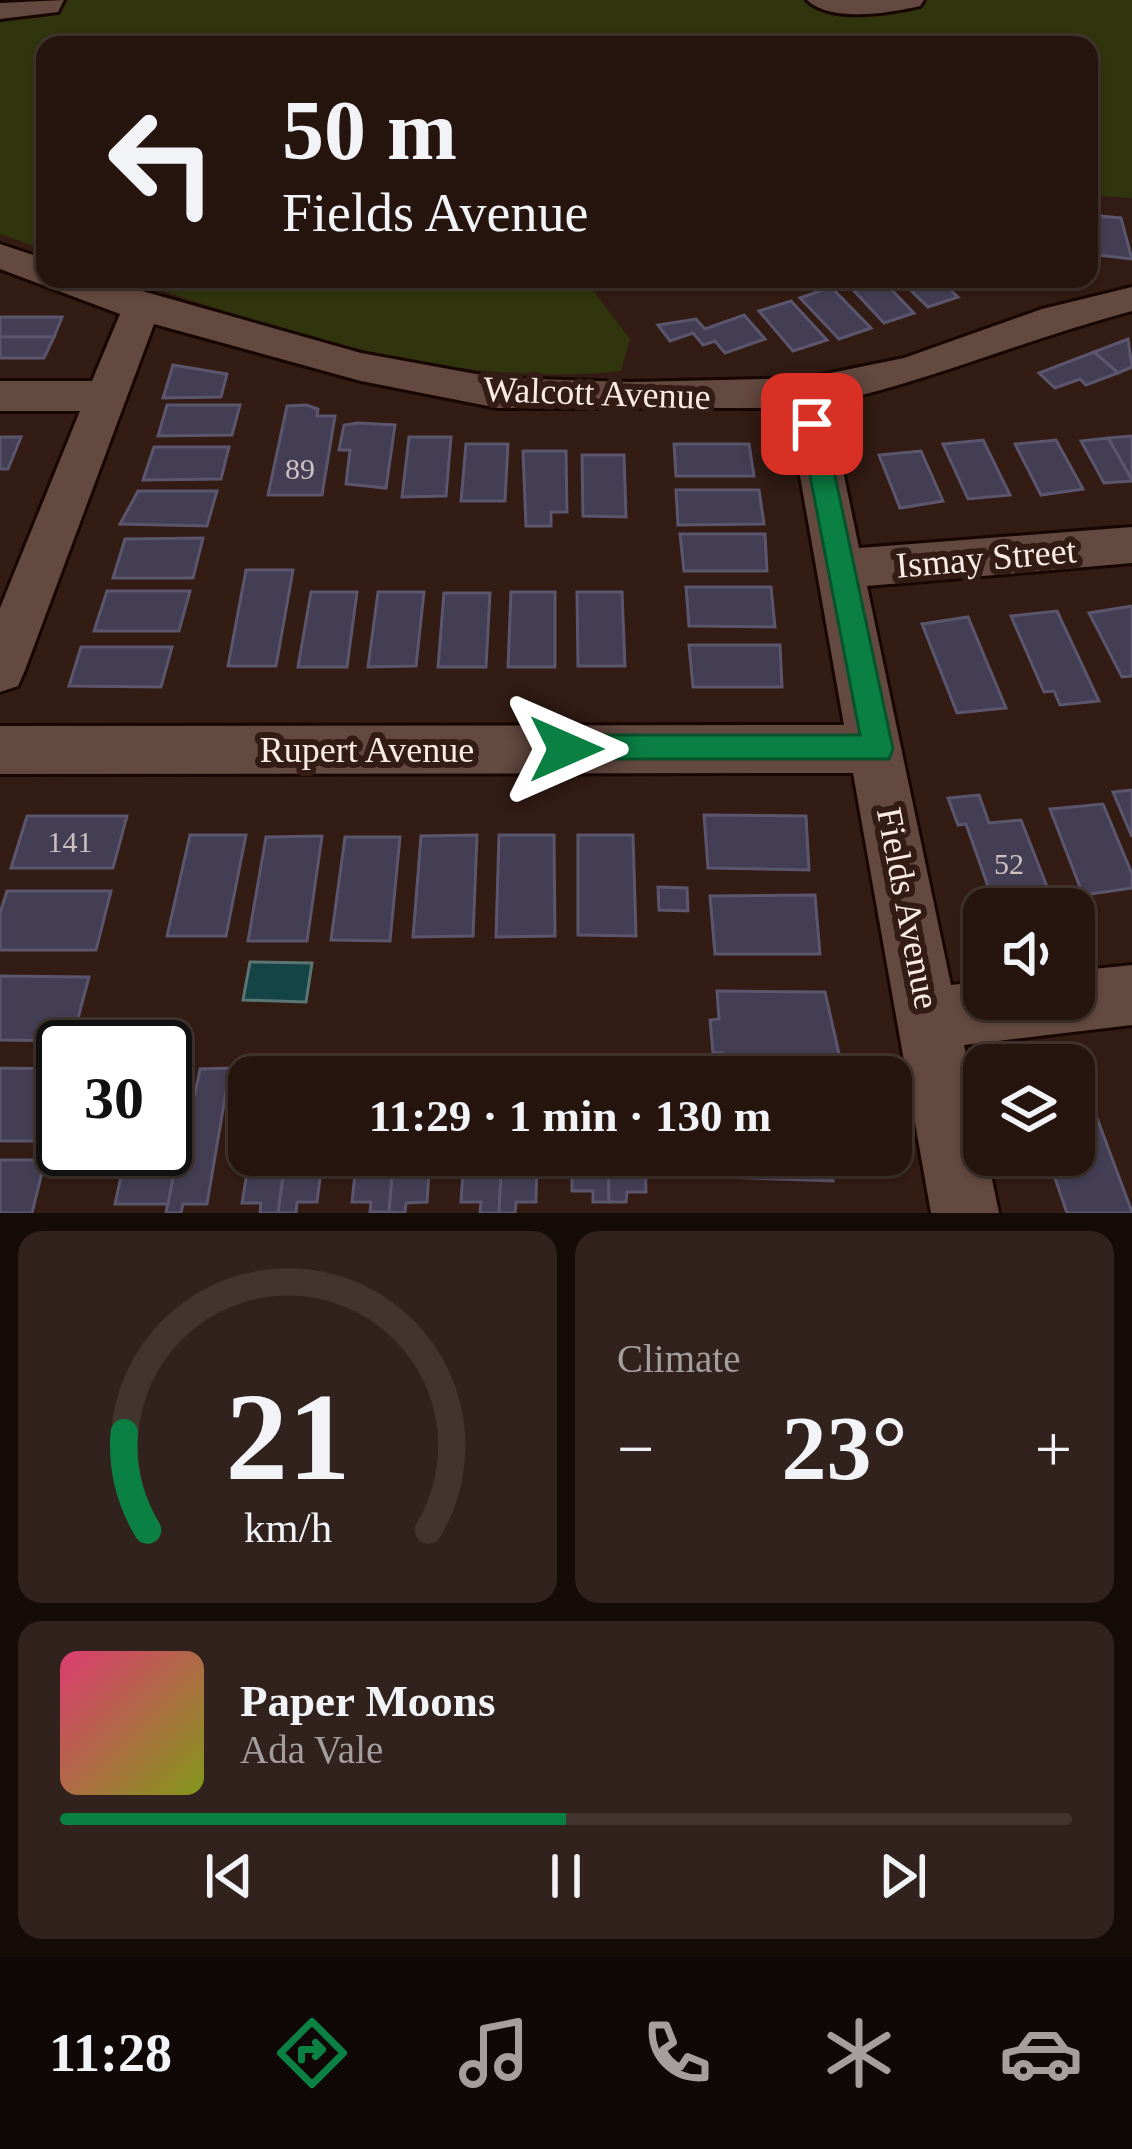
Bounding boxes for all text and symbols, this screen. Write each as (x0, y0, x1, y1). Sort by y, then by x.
icon: left (84, 84, 240, 240)
text: 50 m (282, 84, 457, 177)
text: Fields Avenue (282, 183, 588, 243)
street label: Walcott Avenue (483, 369, 711, 417)
pin (761, 373, 863, 475)
icon: arrive (779, 391, 845, 457)
house number: 89 (285, 452, 315, 485)
street label: Ismay Street (894, 530, 1078, 586)
position arrow (503, 686, 629, 812)
street label: Rupert Avenue (260, 730, 474, 770)
street label: Fields Avenue (869, 804, 947, 1012)
house number: 141 (48, 825, 93, 858)
house number: 52 (994, 847, 1024, 880)
map controls (963, 888, 1095, 1176)
button: sound (963, 888, 1095, 1020)
speed limit sign: 30 (36, 1020, 192, 1176)
button: layers (963, 1044, 1095, 1176)
text: 11:29 · 1 min · 130 m (369, 1091, 771, 1141)
text: Climate (617, 1337, 740, 1380)
text: 21 (225, 1368, 350, 1506)
text: 23° (782, 1399, 908, 1498)
text: − (617, 1412, 654, 1485)
text: + (1035, 1412, 1072, 1485)
text: km/h (243, 1504, 332, 1551)
text: Paper Moons (240, 1676, 495, 1726)
text: Ada Vale (240, 1728, 383, 1771)
icon: previous (196, 1843, 262, 1909)
icon: pause (533, 1843, 599, 1909)
icon: next (870, 1843, 936, 1909)
icon: directions (270, 2011, 354, 2095)
icon: music (452, 2011, 536, 2095)
icon: phone (635, 2011, 719, 2095)
icon: climate (817, 2011, 901, 2095)
icon: car (999, 2011, 1083, 2095)
text: 11:28 (49, 2023, 172, 2083)

